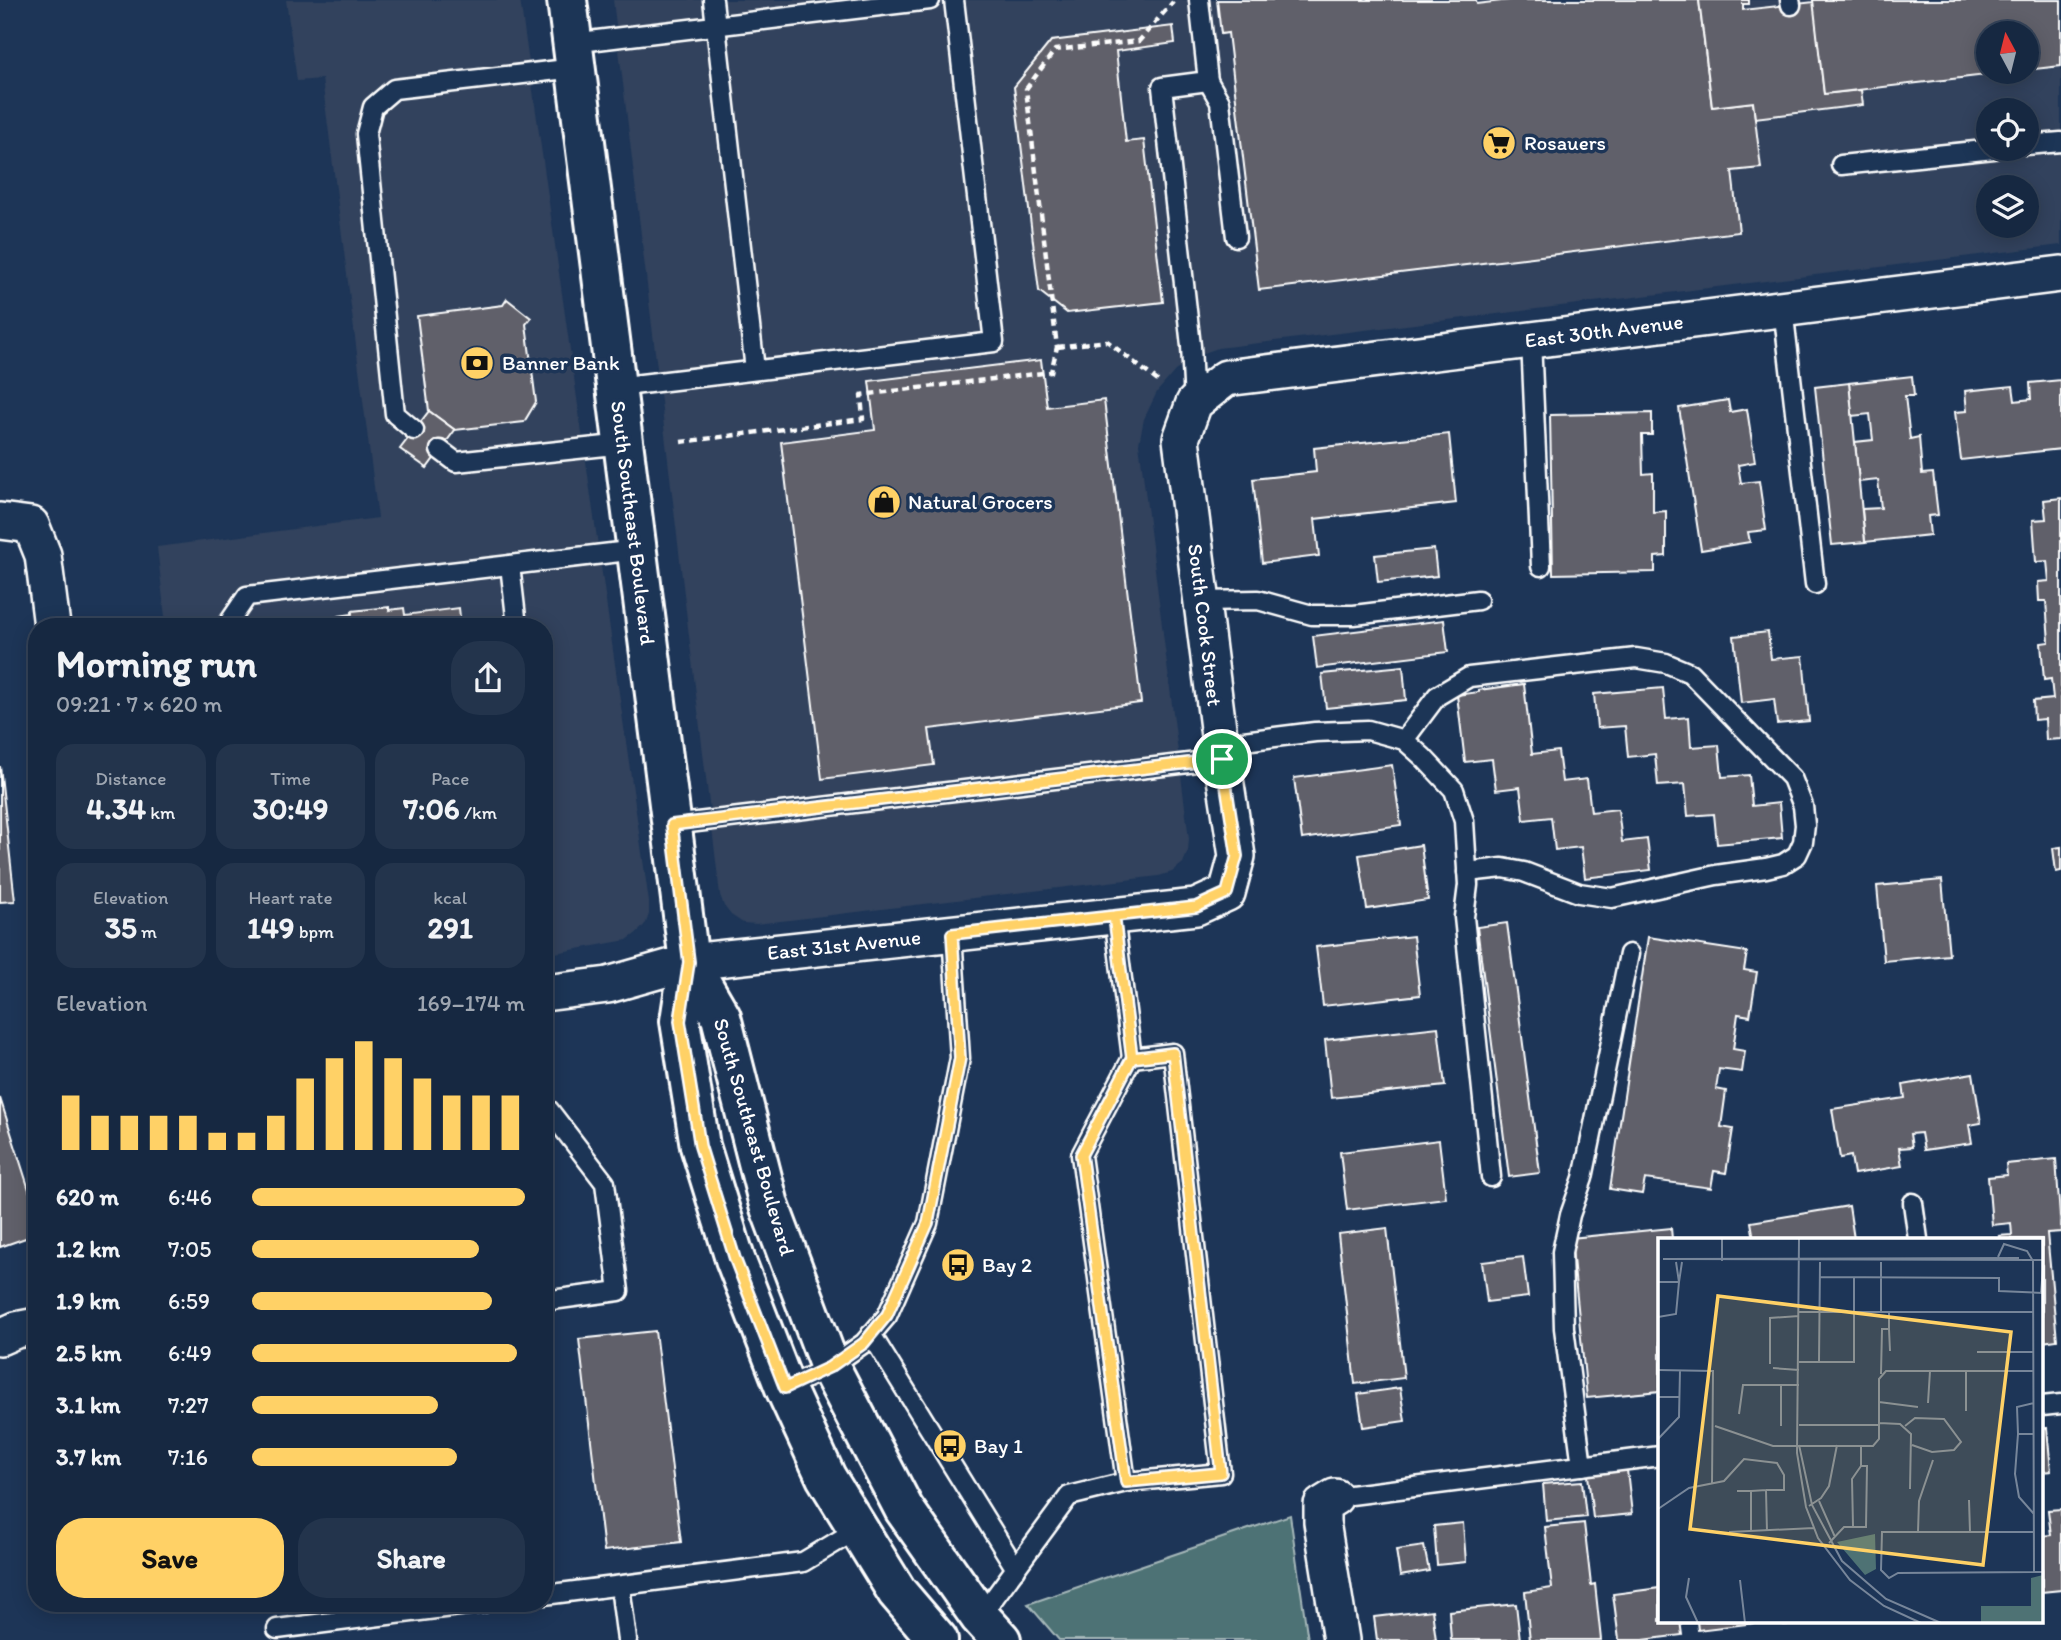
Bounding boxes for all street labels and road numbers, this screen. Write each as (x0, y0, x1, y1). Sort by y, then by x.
street label: East 30th Avenue (1523, 308, 1685, 353)
street label: South Southeast Boulevard (606, 399, 661, 647)
street label: South Cook Street (1183, 542, 1228, 708)
street label: East 31st Avenue (766, 924, 922, 965)
street label: South Southeast Boulevard (709, 1015, 801, 1259)

